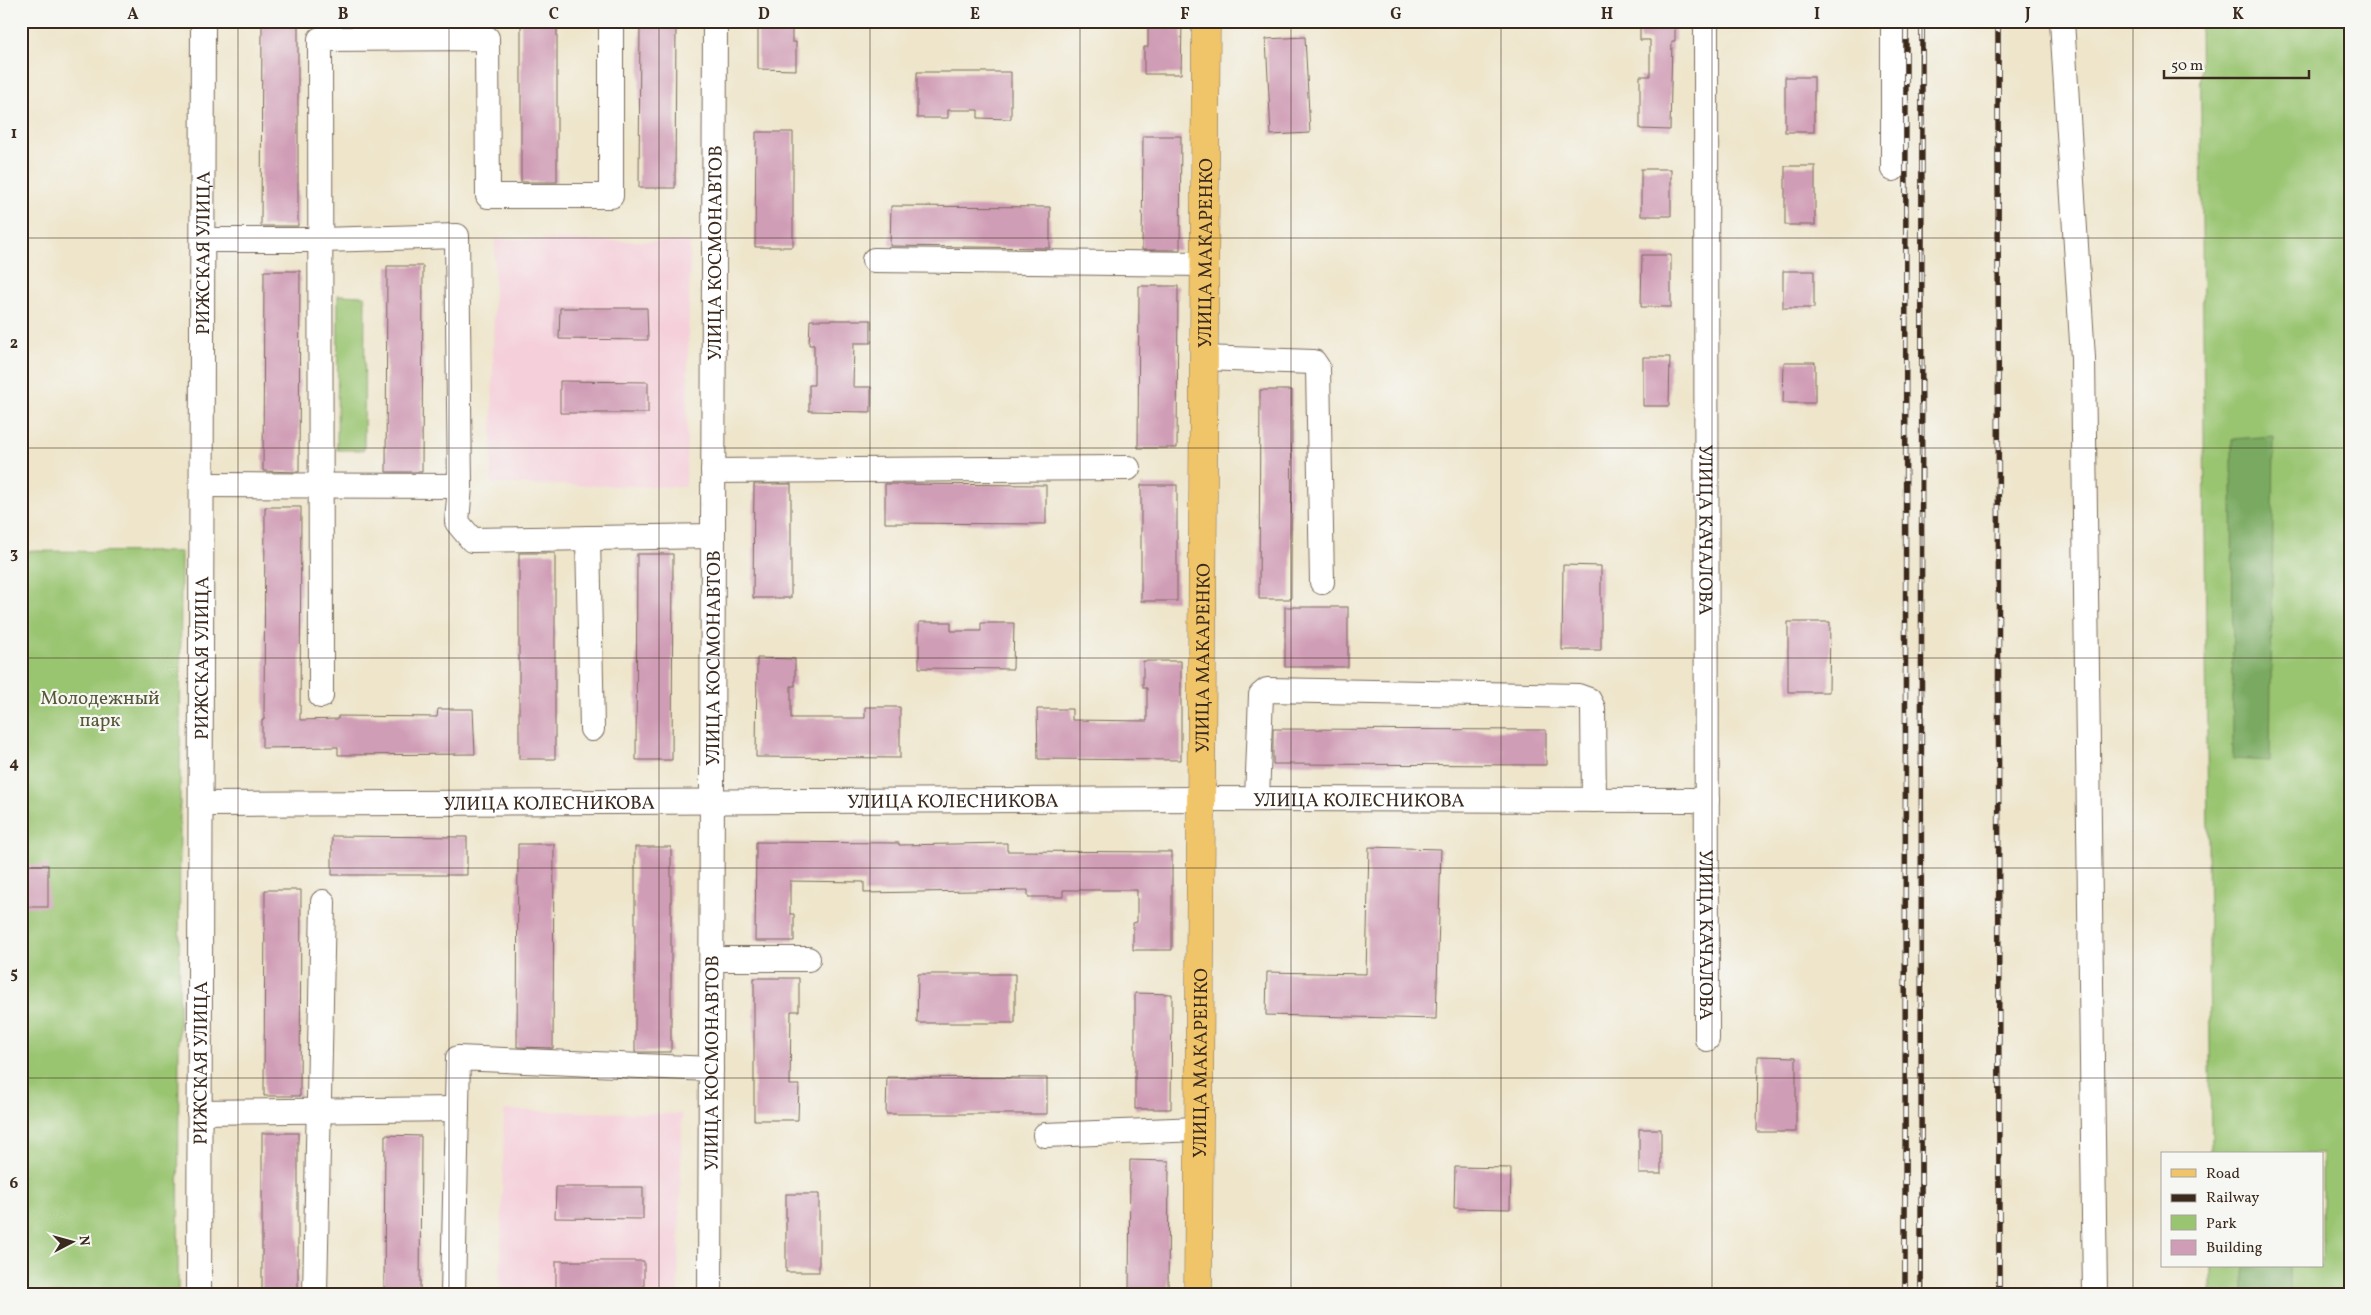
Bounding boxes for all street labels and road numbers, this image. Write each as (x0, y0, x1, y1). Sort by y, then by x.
street label: УЛИЦА КОСМОНАВТОВ (703, 145, 730, 361)
street label: УЛИЦА МАКАРЕНКО (1193, 158, 1220, 348)
street label: РИЖСКАЯ УЛИЦА (191, 171, 218, 335)
street label: УЛИЦА КАЧАЛОВА (1691, 445, 1718, 615)
street label: УЛИЦА КОСМОНАВТОВ (701, 550, 728, 766)
street label: УЛИЦА МАКАРЕНКО (1190, 563, 1218, 753)
street label: РИЖСКАЯ УЛИЦА (190, 576, 216, 740)
street label: УЛИЦА КОЛЕСНИКОВА (1253, 788, 1465, 815)
street label: УЛИЦА КОЛЕСНИКОВА (847, 789, 1059, 816)
street label: УЛИЦА КОЛЕСНИКОВА (443, 791, 655, 818)
street label: УЛИЦА КАЧАЛОВА (1692, 850, 1718, 1020)
street label: УЛИЦА КОСМОНАВТОВ (699, 955, 726, 1171)
street label: УЛИЦА МАКАРЕНКО (1188, 968, 1215, 1158)
street label: РИЖСКАЯ УЛИЦА (188, 981, 215, 1145)

